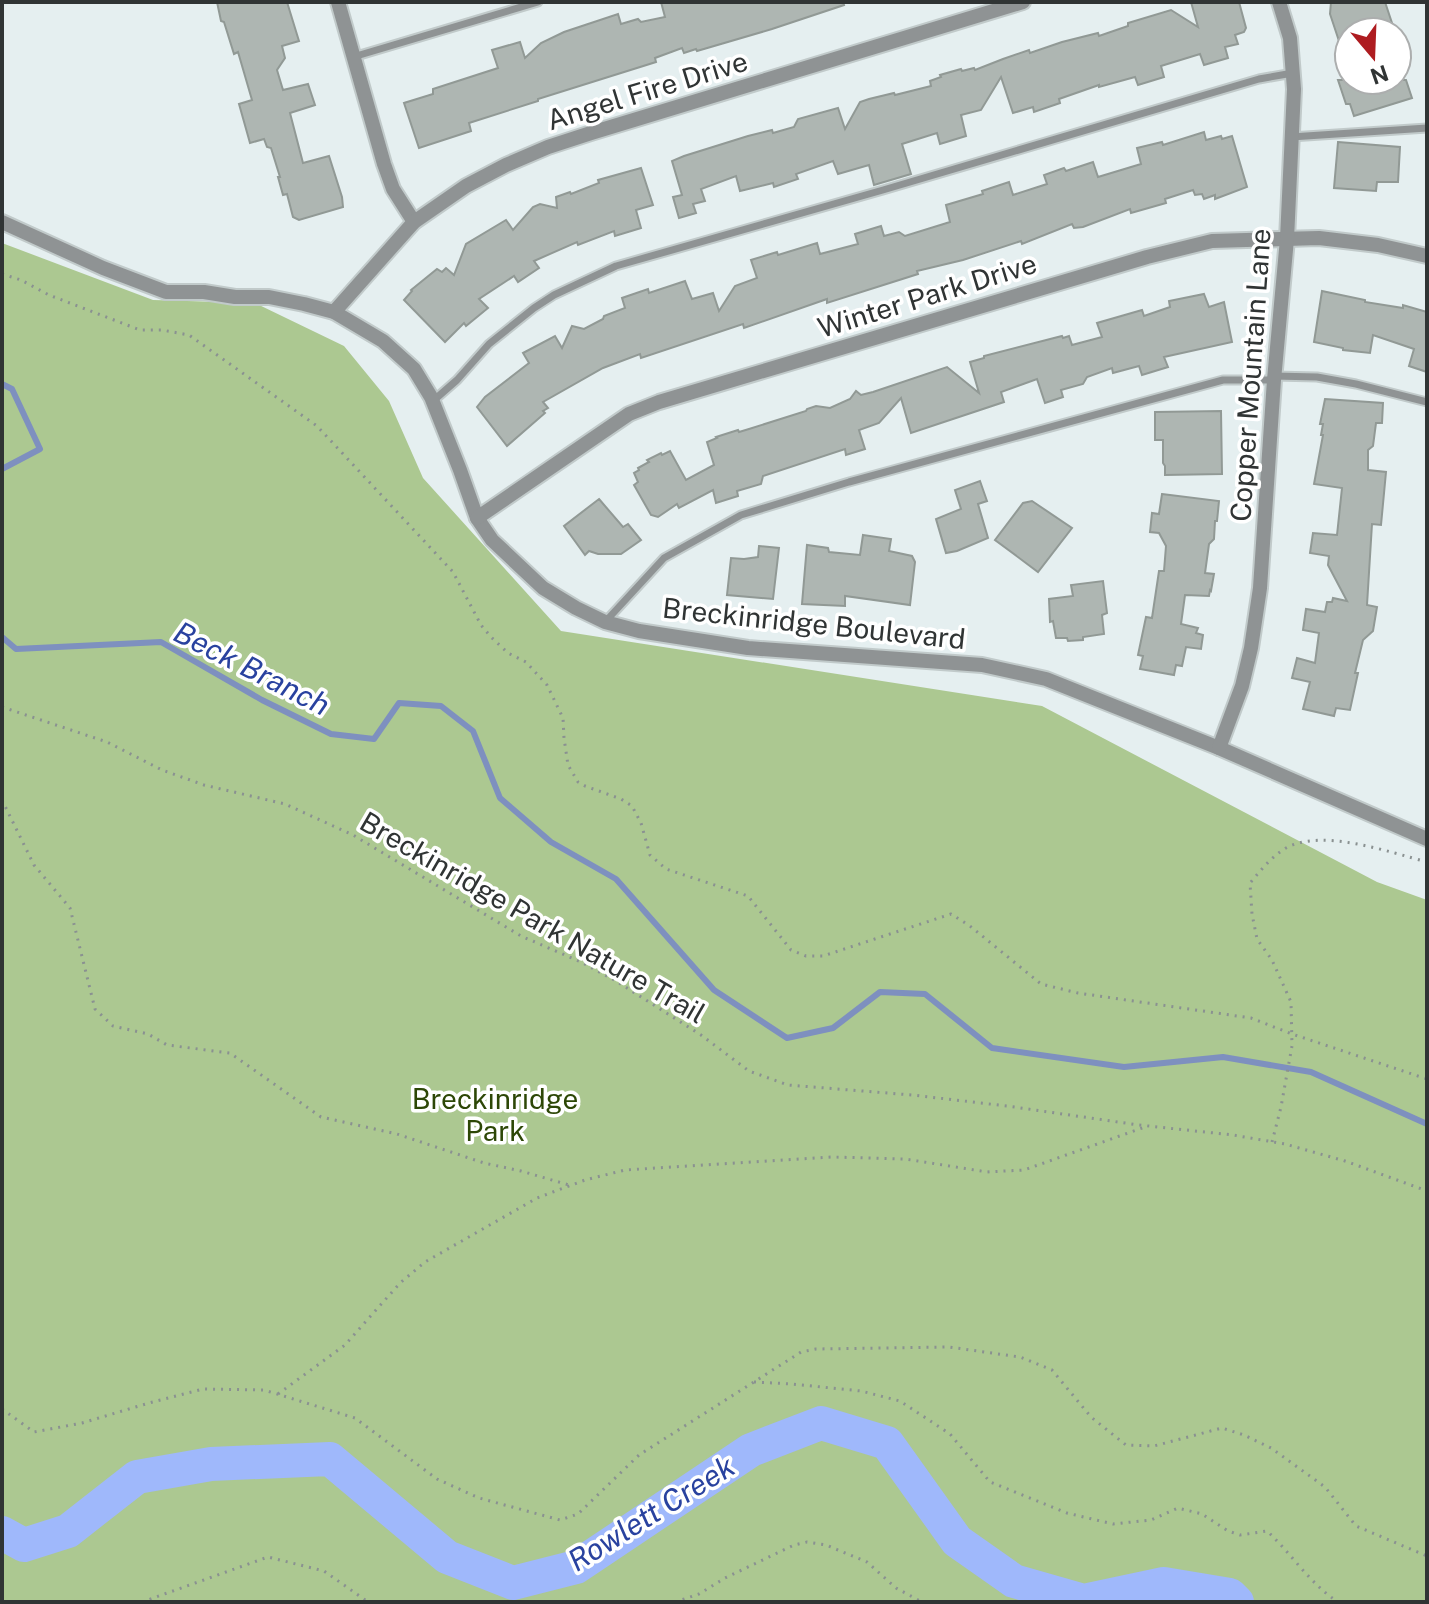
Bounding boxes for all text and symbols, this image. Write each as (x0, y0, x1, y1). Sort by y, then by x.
north arrow (1333, 16, 1413, 96)
street label: Angel Fire Drive (543, 44, 751, 136)
text: N (1367, 60, 1392, 90)
street label: Copper Mountain Lane (1223, 227, 1277, 523)
street label: Winter Park Drive (814, 246, 1040, 344)
street label: Breckinridge Boulevard (661, 591, 967, 655)
water label: Beck Branch (168, 613, 336, 723)
street label: Breckinridge Park Nature Trail (354, 804, 712, 1030)
park label: Breckinridge Park (412, 1082, 578, 1147)
water label: Rowlett Creek (561, 1447, 742, 1579)

